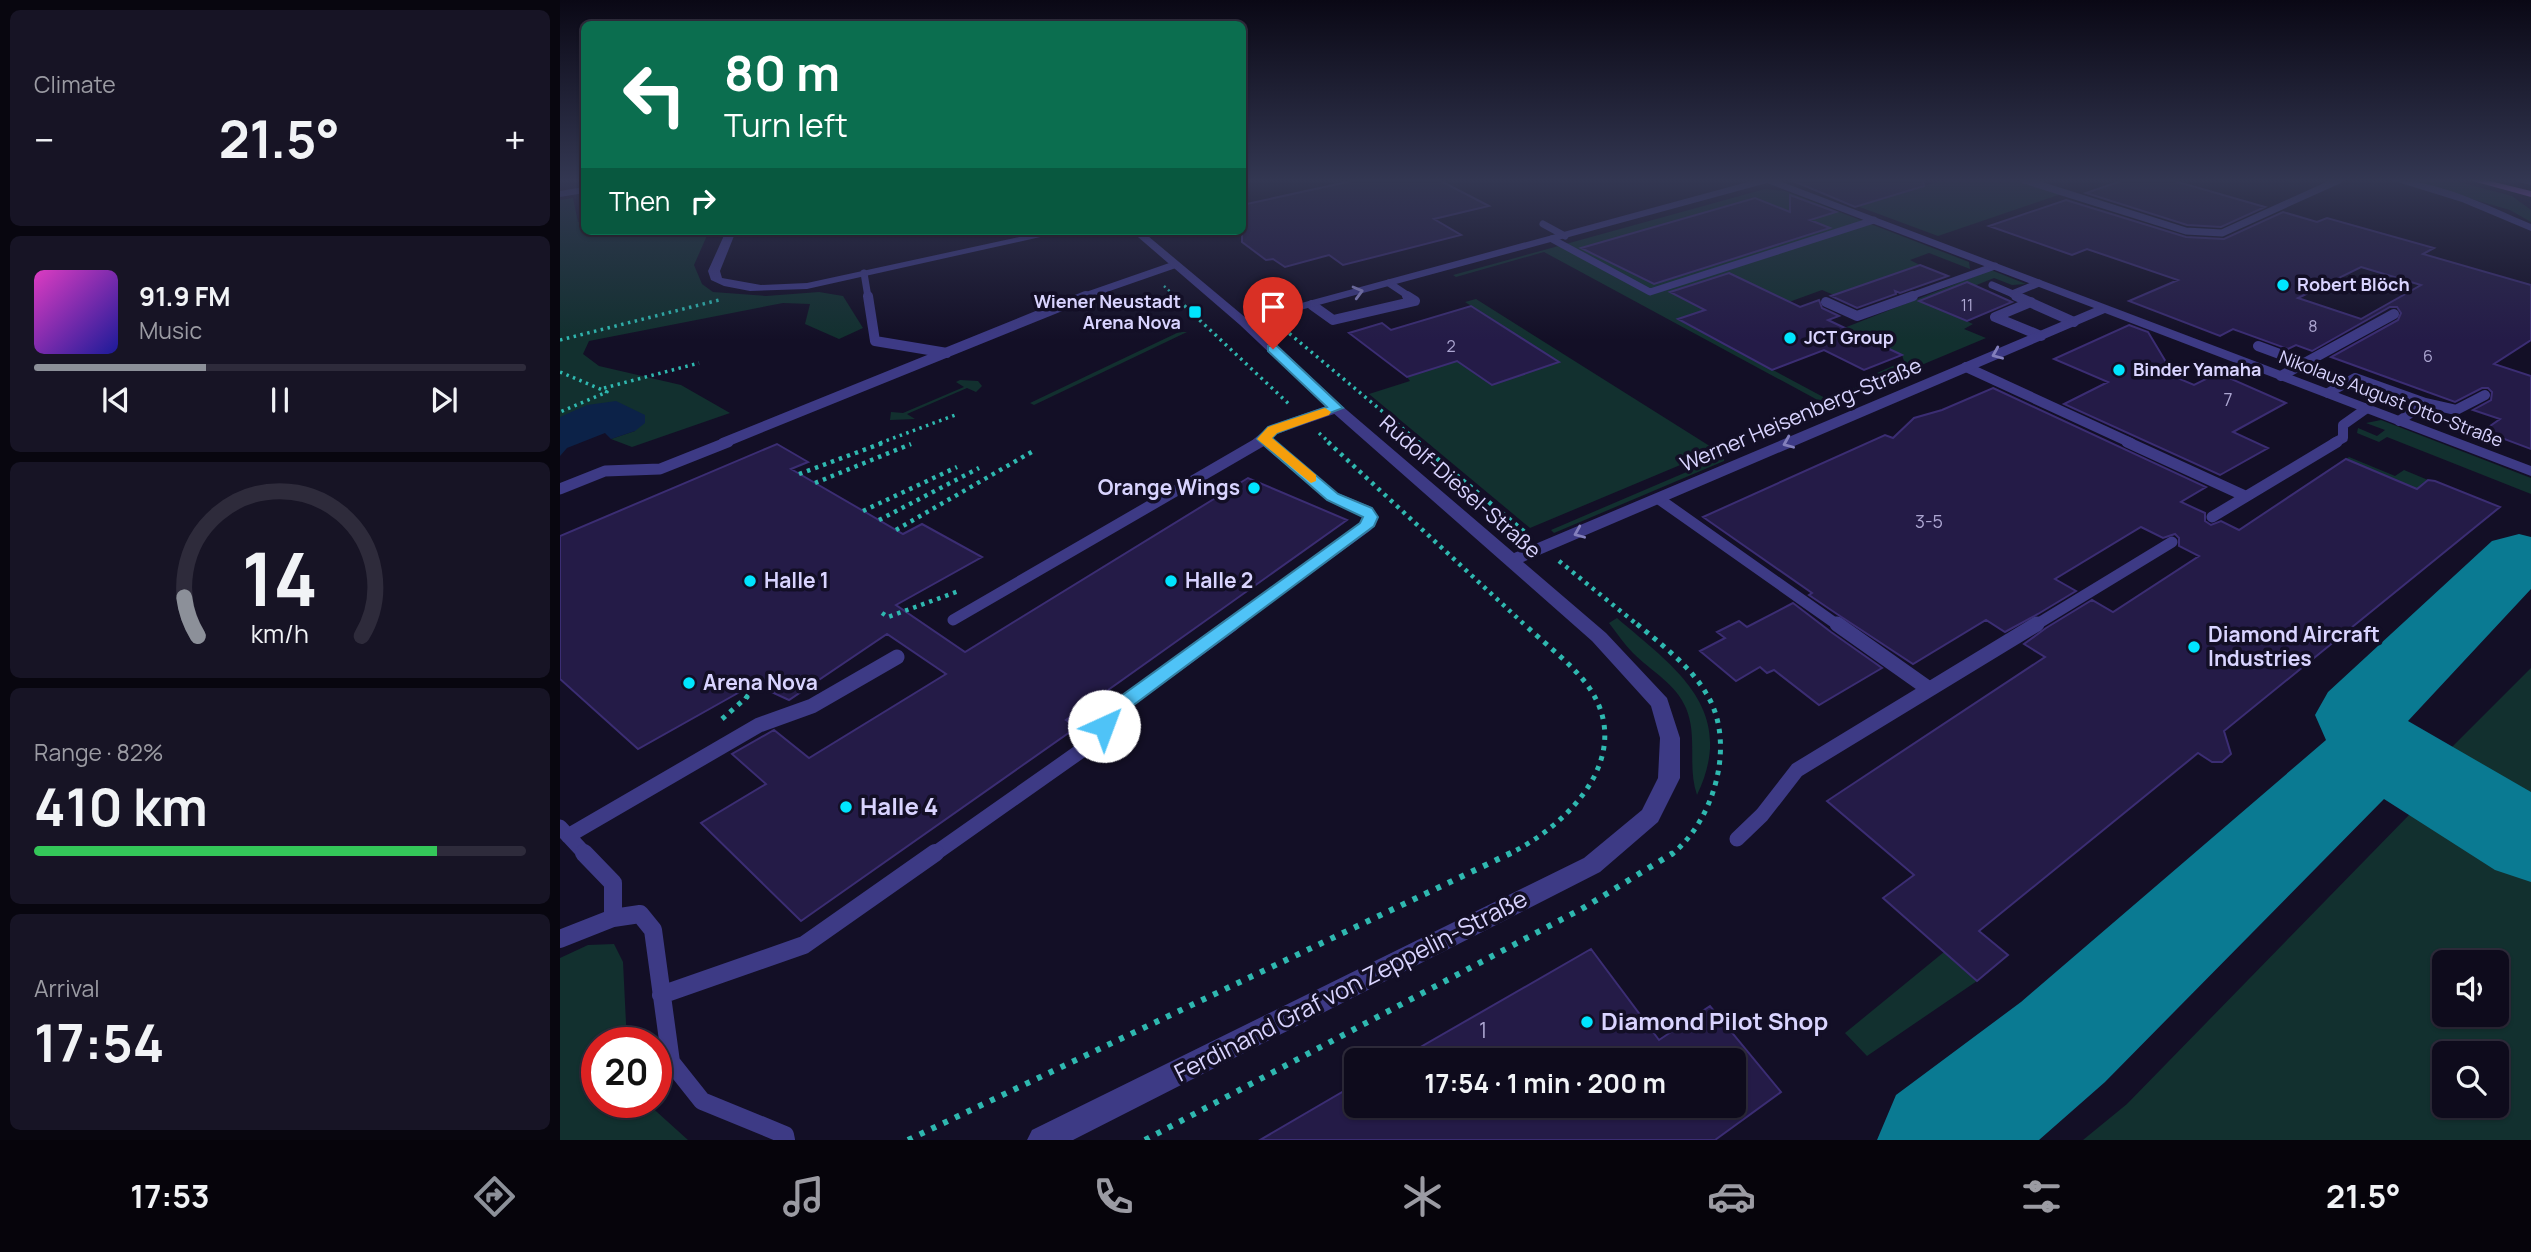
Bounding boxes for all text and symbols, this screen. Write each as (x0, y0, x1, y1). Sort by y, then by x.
text: 80 m (724, 39, 840, 106)
icon: left (609, 49, 700, 140)
text: Climate (34, 68, 116, 100)
text: 21.5° (219, 103, 340, 174)
text: Turn left (724, 103, 848, 147)
text: − (34, 113, 55, 165)
text: + (504, 113, 526, 165)
icon: right (684, 182, 722, 220)
text: Then (609, 183, 670, 219)
place label: Robert Blöch (2297, 272, 2410, 296)
pin (1243, 277, 1303, 349)
marker: Robert Blöch (2275, 277, 2291, 293)
text: 91.9 FM (139, 278, 231, 314)
one-way arrow (1351, 286, 1363, 300)
icon: arrive (1254, 288, 1292, 326)
place label: Wiener Neustadt Arena Nova (1034, 289, 1181, 334)
house number: 11 (1961, 294, 1973, 316)
marker: Wiener Neustadt Arena Nova (1187, 304, 1203, 320)
text: Music (139, 314, 202, 346)
house number: 8 (2308, 315, 2318, 337)
place label: JCT Group (1804, 325, 1894, 349)
marker: JCT Group (1782, 330, 1798, 346)
house number: 2 (1446, 335, 1456, 357)
street label: Nikolaus August Otto-Straße (2276, 344, 2507, 452)
house number: 6 (2423, 345, 2433, 367)
one-way arrow (1992, 346, 2005, 360)
street label: Werner Heisenberg-Straße (1676, 350, 1926, 478)
place label: Binder Yamaha (2133, 357, 2261, 381)
marker: Binder Yamaha (2111, 362, 2127, 378)
icon: previous (97, 381, 135, 419)
icon: pause (261, 381, 299, 419)
icon: next (425, 381, 463, 419)
house number: 7 (2223, 387, 2233, 411)
street label: Rudolf-Diesel-Straße (1374, 408, 1547, 564)
one-way arrow (1783, 435, 1795, 449)
place label: Orange Wings (1098, 473, 1240, 501)
marker: Orange Wings (1246, 480, 1262, 496)
house number: 3-5 (1915, 509, 1943, 533)
one-way arrow (1574, 524, 1586, 538)
text: 14 (242, 528, 318, 628)
place label: Halle 1 (764, 566, 829, 594)
place label: Halle 2 (1185, 566, 1253, 594)
marker: Halle 1 (742, 573, 758, 589)
marker: Halle 2 (1163, 573, 1179, 589)
text: km/h (251, 616, 309, 651)
place label: Diamond Aircraft Industries (2208, 620, 2380, 672)
marker: Diamond Aircraft Industries (2186, 639, 2202, 655)
place label: Arena Nova (703, 668, 818, 696)
marker: Arena Nova (681, 675, 697, 691)
position arrow (1067, 689, 1141, 763)
text: Range · 82% (34, 736, 164, 768)
text: 410 km (34, 771, 208, 842)
place label: Halle 4 (860, 789, 938, 822)
marker: Halle 4 (838, 799, 854, 815)
street label: Ferdinand Graf von Zeppelin-Straße (1168, 881, 1533, 1088)
map controls (2432, 950, 2509, 1118)
button: sound (2432, 950, 2509, 1027)
text: Arrival (34, 972, 100, 1004)
place label: Diamond Pilot Shop (1601, 1004, 1828, 1037)
text: 17:54 (34, 1007, 164, 1078)
marker: Diamond Pilot Shop (1579, 1014, 1595, 1030)
house number: 1 (1479, 1016, 1487, 1044)
speed limit sign: 20 (581, 1027, 672, 1118)
button: search (2432, 1041, 2509, 1118)
text: 17:54 · 1 min · 200 m (1424, 1065, 1666, 1101)
icon: directions (470, 1172, 519, 1221)
icon: music (779, 1172, 828, 1221)
icon: phone (1089, 1172, 1138, 1221)
icon: climate (1398, 1172, 1447, 1221)
icon: car (1707, 1172, 1756, 1221)
icon: filters (2017, 1172, 2066, 1221)
text: 17:53 (130, 1174, 210, 1218)
text: 21.5° (2326, 1174, 2401, 1218)

